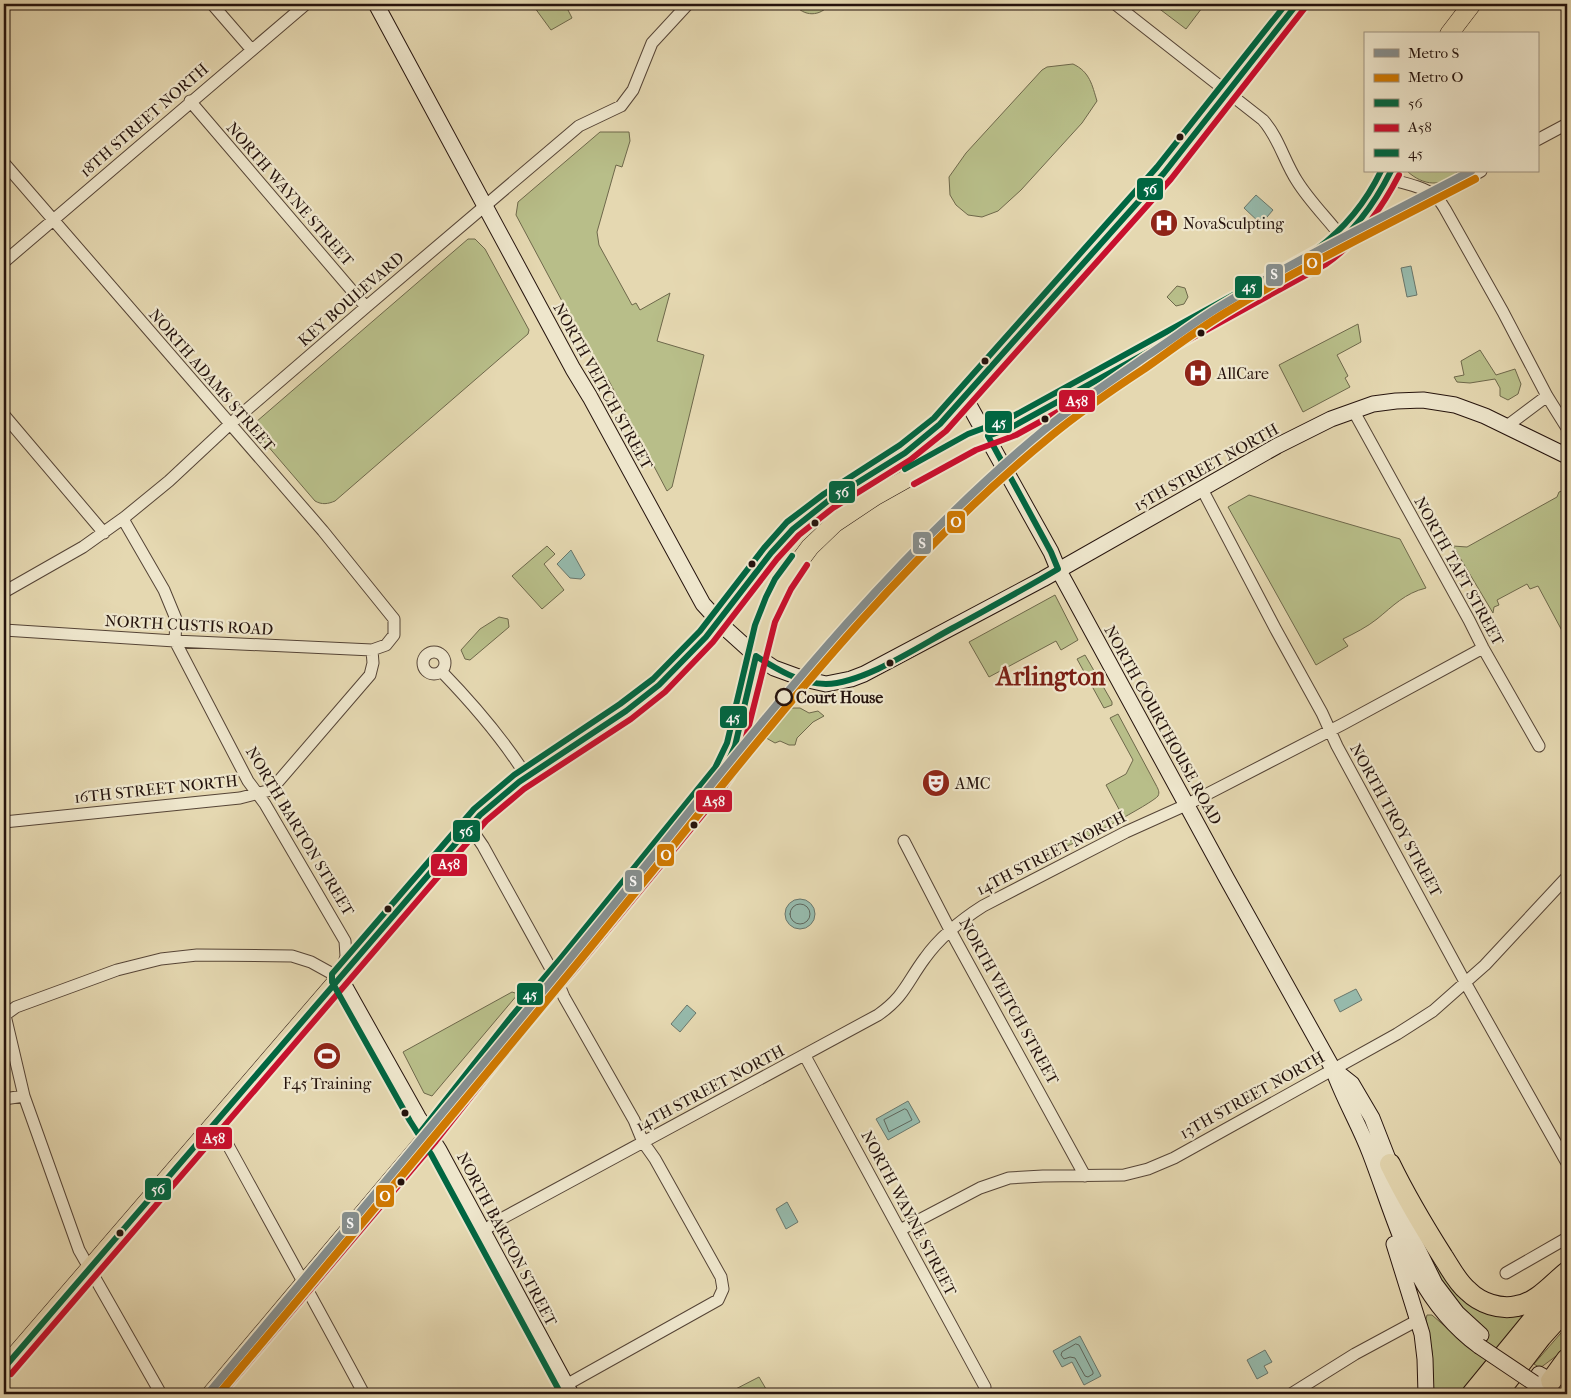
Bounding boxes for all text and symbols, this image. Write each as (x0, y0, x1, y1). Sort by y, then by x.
legend (1364, 32, 1538, 172)
text: Metro S (1408, 44, 1459, 62)
street label: 18TH STREET NORTH (76, 59, 212, 181)
text: Metro O (1408, 68, 1463, 86)
text: 56 (1408, 94, 1423, 112)
street label: NORTH WAYNE STREET (222, 118, 358, 270)
text: A58 (1407, 118, 1432, 136)
unlabelled marker (1175, 132, 1185, 142)
text: 45 (1408, 144, 1423, 162)
line badge: 56 (1136, 177, 1164, 201)
text: 56 (1143, 181, 1157, 198)
hospital icon: NovaSculpting (1149, 208, 1179, 238)
place label: NovaSculpting (1183, 214, 1284, 233)
street label: KEY BOULEVARD (294, 248, 408, 350)
line badge: O (1303, 252, 1322, 276)
text: O (1306, 255, 1318, 272)
line badge: S (1265, 263, 1284, 287)
text: S (1270, 266, 1278, 283)
line badge: 45 (1234, 275, 1263, 299)
text: 45 (1241, 278, 1256, 295)
street label: NORTH VEITCH STREET (549, 299, 657, 473)
street label: NORTH ADAMS STREET (145, 305, 279, 455)
unlabelled marker (1196, 328, 1206, 338)
unlabelled marker (980, 356, 990, 366)
hospital icon: AllCare (1183, 358, 1213, 388)
place label: AllCare (1216, 364, 1269, 383)
line badge: A58 (1058, 389, 1096, 413)
text: A58 (1065, 393, 1088, 410)
line badge: 45 (984, 410, 1013, 434)
text: 45 (991, 414, 1006, 431)
unlabelled marker (1040, 414, 1050, 424)
street label: 15TH STREET NORTH (1130, 419, 1282, 515)
line badge: 56 (828, 480, 856, 504)
text: 56 (835, 484, 849, 501)
street label: NORTH TAFT STREET (1410, 493, 1508, 649)
line badge: O (946, 510, 966, 534)
text: O (950, 514, 962, 531)
unlabelled marker (810, 518, 820, 528)
line badge: S (912, 531, 932, 555)
text: S (918, 535, 926, 552)
unlabelled marker (747, 559, 757, 569)
street label: NORTH CUSTIS ROAD (104, 611, 274, 639)
street label: NORTH COURTHOUSE ROAD (1100, 622, 1226, 828)
unlabelled marker (885, 658, 895, 668)
district label: Arlington (994, 661, 1107, 692)
marker: Court House (775, 688, 793, 706)
place label: Court House (796, 688, 883, 707)
line badge: 45 (719, 705, 748, 729)
text: 45 (725, 709, 740, 726)
street label: NORTH TROY STREET (1346, 740, 1446, 900)
street label: NORTH BARTON STREET (242, 743, 358, 919)
theatre icon: AMC (921, 768, 951, 798)
street label: 16TH STREET NORTH (73, 771, 239, 807)
place label: AMC (954, 774, 991, 793)
line badge: A58 (695, 789, 733, 813)
text: A58 (702, 793, 725, 810)
street label: 14TH STREET NORTH (973, 807, 1129, 899)
line badge: 56 (452, 819, 481, 843)
unlabelled marker (689, 820, 699, 830)
text: 56 (459, 823, 473, 840)
line badge: O (656, 843, 675, 867)
text: O (660, 847, 672, 864)
line badge: A58 (430, 853, 468, 877)
text: A58 (437, 856, 460, 873)
line badge: S (624, 869, 643, 893)
text: S (629, 873, 637, 890)
unlabelled marker (383, 904, 393, 914)
street label: NORTH VEITCH STREET (955, 914, 1063, 1088)
line badge: 45 (516, 982, 544, 1006)
text: 45 (522, 986, 537, 1003)
sports icon: F45 Training (312, 1041, 342, 1071)
street label: 14TH STREET NORTH (633, 1041, 788, 1135)
street label: 13TH STREET NORTH (1176, 1047, 1328, 1143)
place label: F45 Training (283, 1074, 372, 1093)
unlabelled marker (400, 1108, 410, 1118)
line badge: A58 (195, 1126, 233, 1150)
street label: NORTH WAYNE STREET (857, 1127, 961, 1299)
text: A58 (202, 1130, 225, 1147)
street label: NORTH BARTON STREET (453, 1149, 561, 1329)
line badge: 56 (144, 1177, 172, 1201)
unlabelled marker (396, 1177, 406, 1187)
text: 56 (151, 1181, 165, 1198)
line badge: O (375, 1184, 395, 1208)
text: O (379, 1188, 391, 1205)
line badge: S (341, 1211, 360, 1235)
text: S (346, 1215, 354, 1232)
unlabelled marker (115, 1228, 125, 1238)

